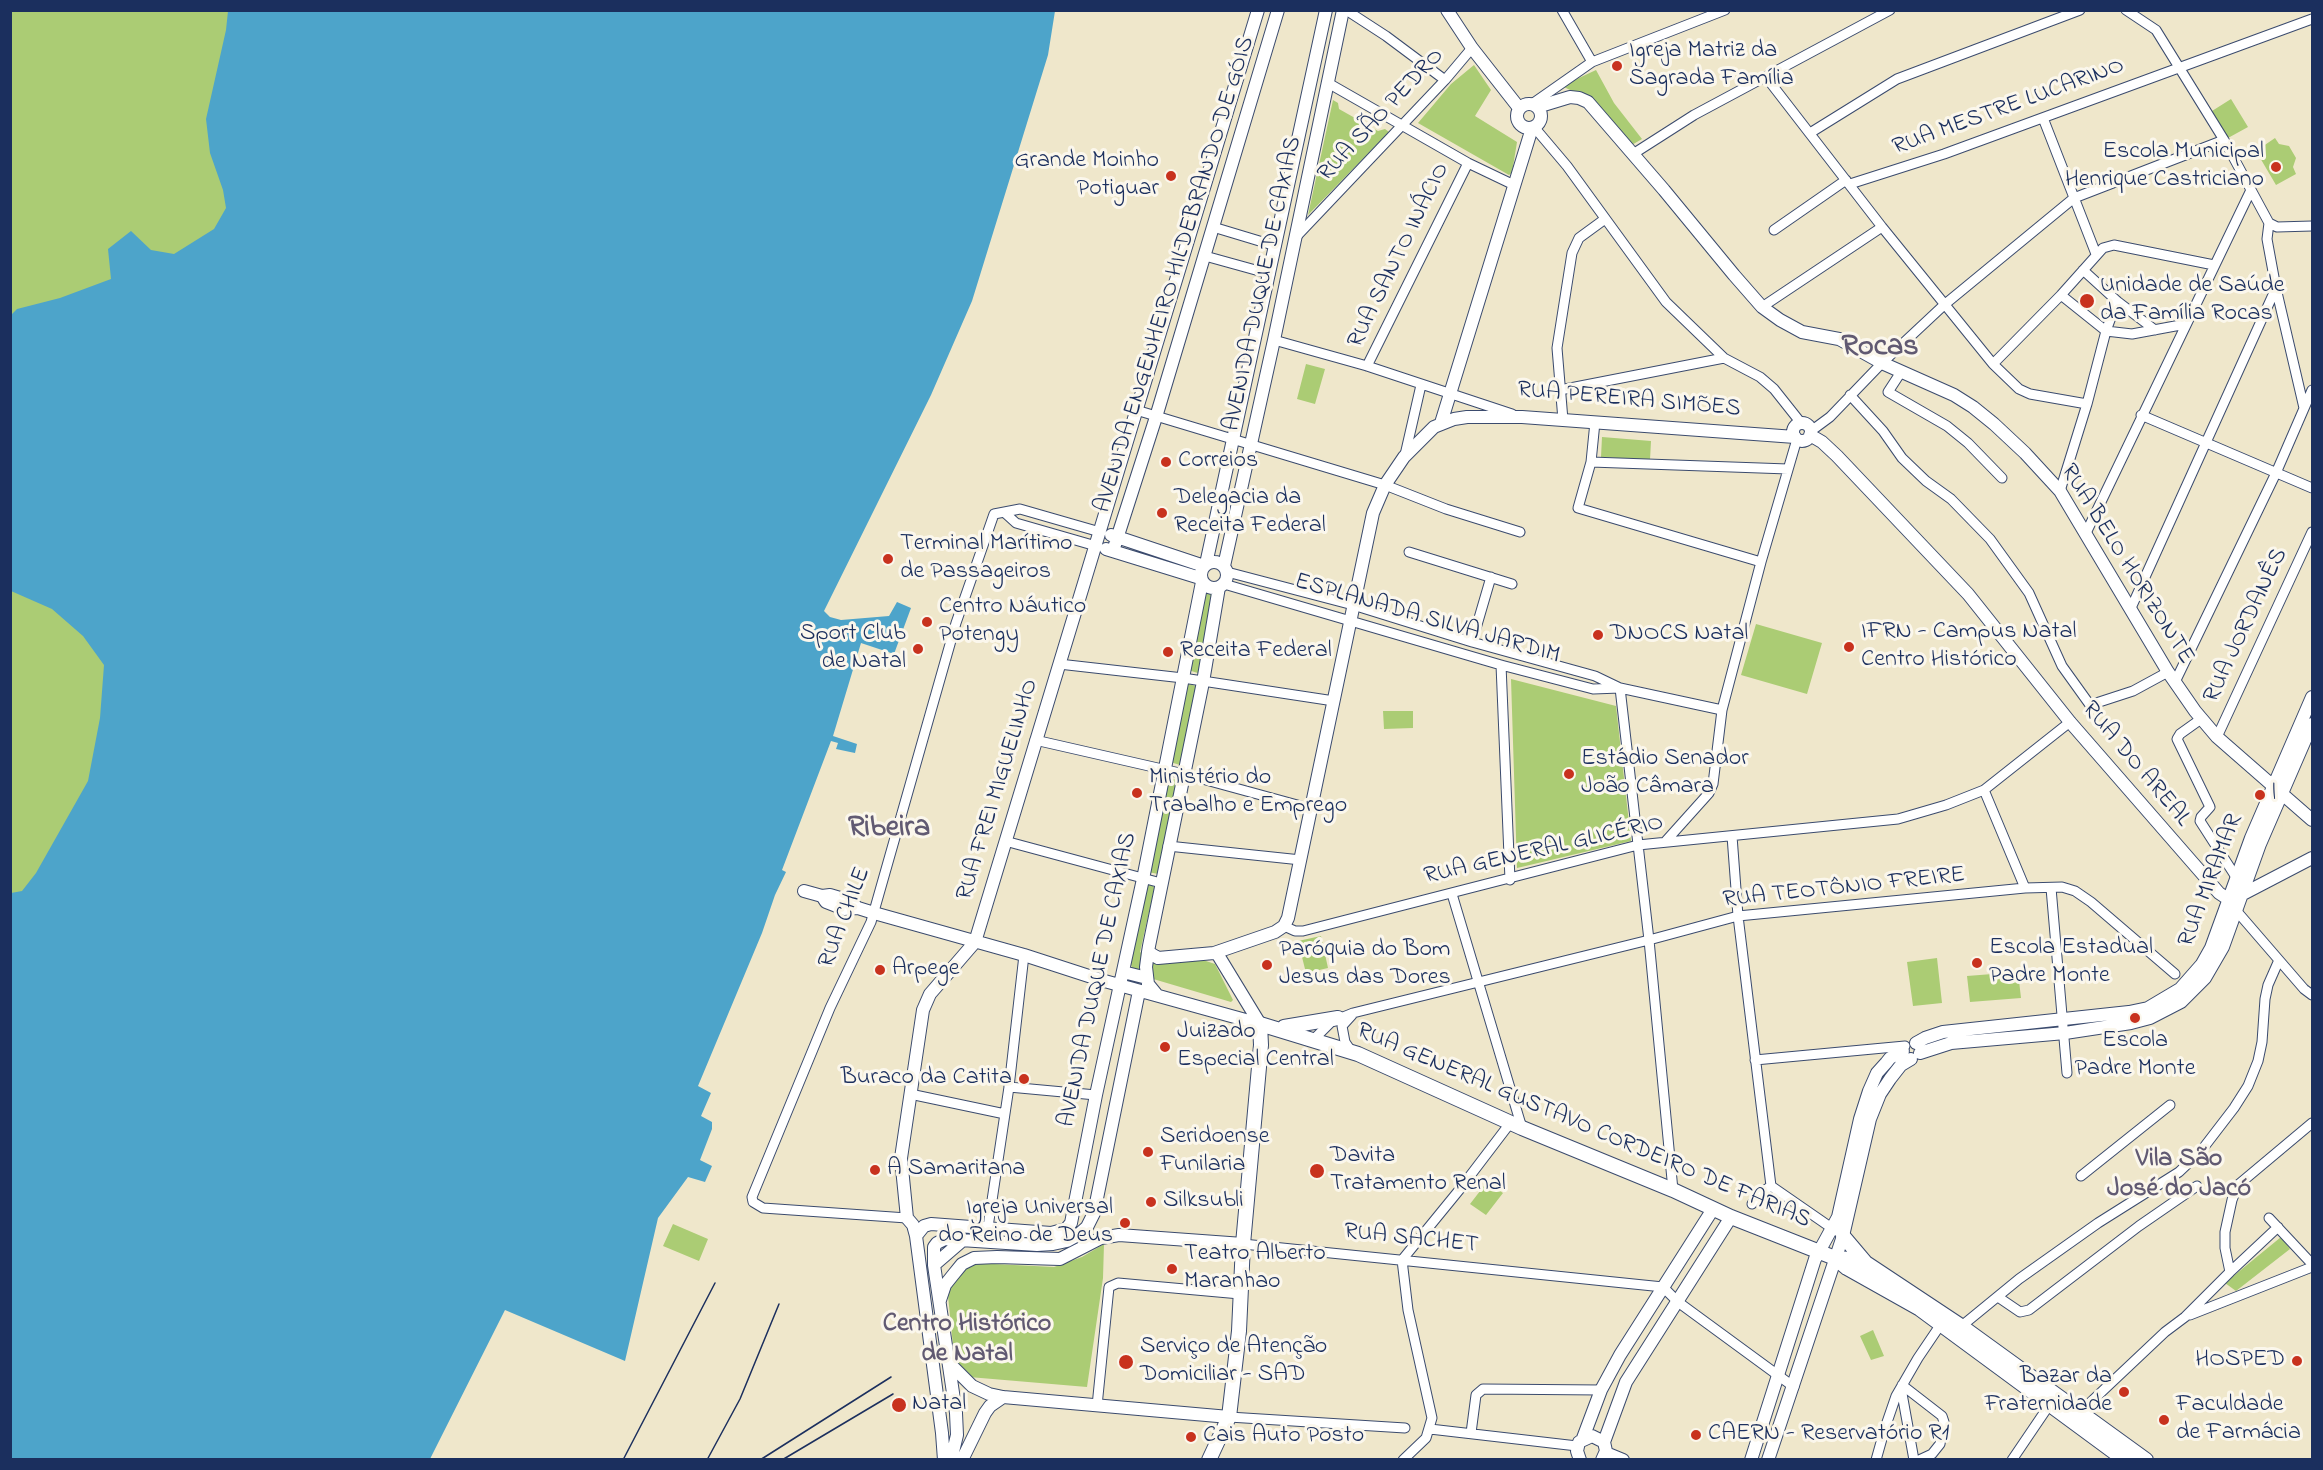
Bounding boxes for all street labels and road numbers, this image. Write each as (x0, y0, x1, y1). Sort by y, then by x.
street label: AVENIDA ENGENHEIRO HILDEBRANDO DE GÓIS (1090, 33, 1262, 517)
street label: RUA SÃO PEDRO (1313, 43, 1451, 189)
street label: RUA MESTRE LUCARINO (1889, 53, 2129, 163)
street label: AVENIDA DUQUE DE CAXIAS (1219, 134, 1309, 434)
street label: RUA SANTO INÁCIO (1343, 159, 1457, 353)
street label: RUA PEREIRA SIMÕES (1516, 377, 1742, 425)
street label: RUA BELO HORIZONTE (2053, 460, 2199, 670)
street label: RUA JORDANÊS (2199, 544, 2295, 708)
street label: ESPLANADA SILVA JARDIM (1291, 568, 1563, 672)
street label: RUA FREI MIGUELINHO (952, 676, 1046, 904)
street label: RUA DO AREAL (2074, 696, 2196, 834)
street label: RUA GENERAL GLICÉRIO (1422, 809, 1666, 893)
street label: RUA MIRAMAR (2173, 810, 2251, 952)
street label: AVENIDA DUQUE DE CAXIAS (1054, 830, 1144, 1130)
street label: RUA TEOTÔNIO FREIRE (1722, 862, 1966, 916)
street label: RUA CHILE (814, 864, 878, 972)
street label: RUA GENERAL GUSTAVO CORDEIRO DE FARIAS (1352, 1018, 1814, 1236)
street label: RUA SACHET (1342, 1219, 1480, 1261)

